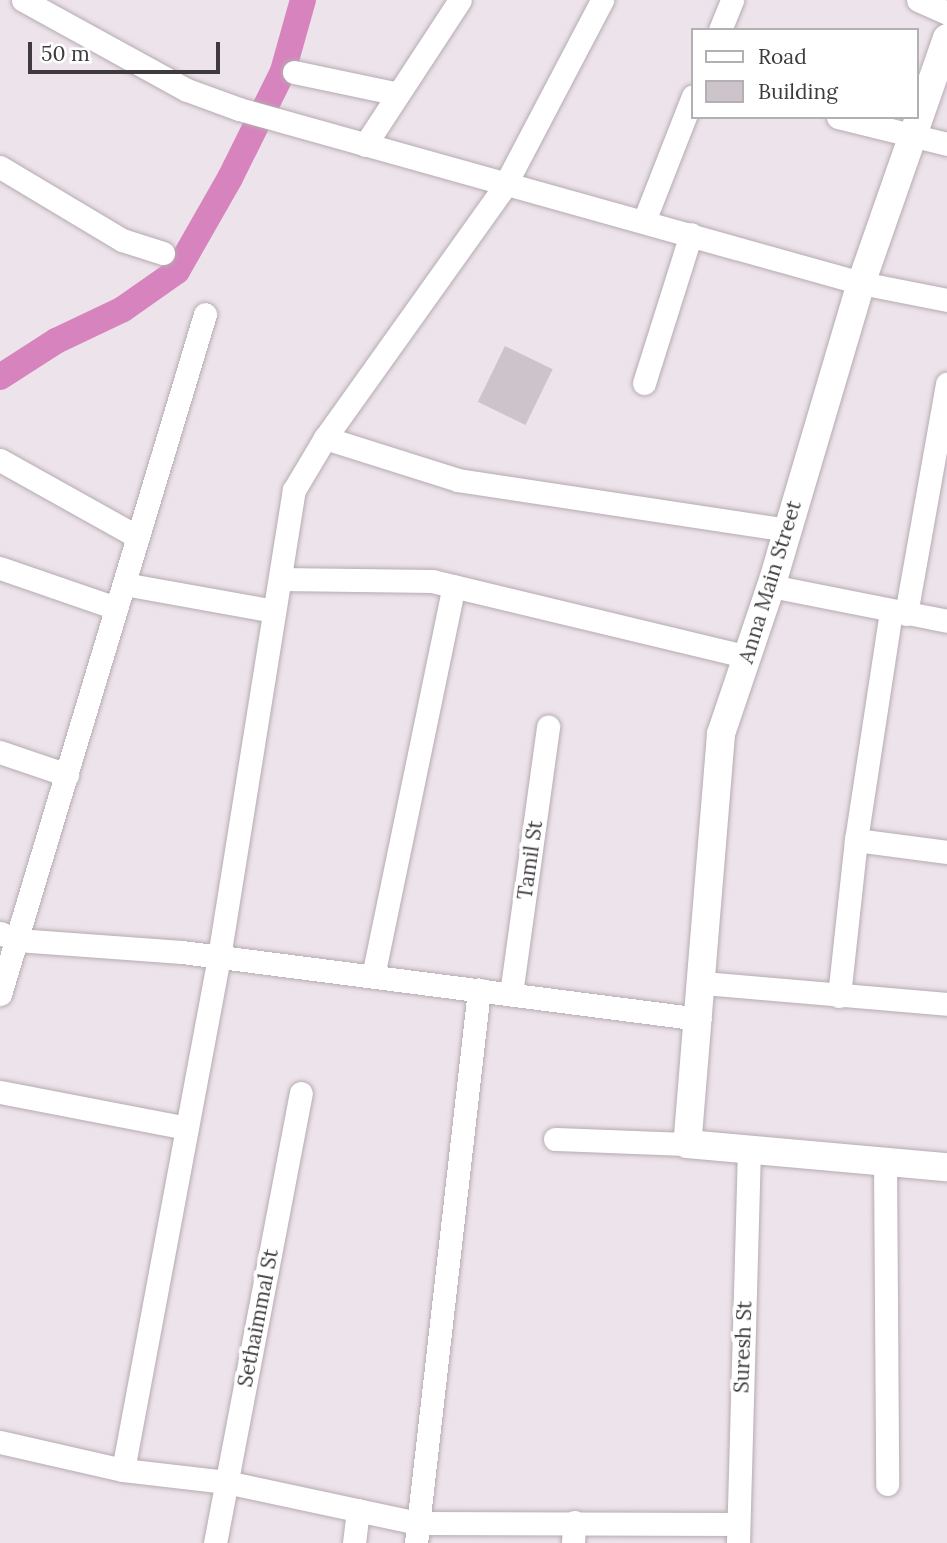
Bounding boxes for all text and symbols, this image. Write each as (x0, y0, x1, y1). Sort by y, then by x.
scale bar (32, 28, 224, 72)
legend (692, 28, 919, 119)
text: 50 m (41, 40, 90, 67)
text: Road (758, 43, 807, 70)
text: Building (758, 78, 838, 105)
street label: Anna Main Street (733, 498, 807, 666)
street label: Tamil St (512, 819, 548, 901)
street label: Sethaimmal St (232, 1247, 284, 1389)
street label: Suresh St (729, 1300, 757, 1394)

